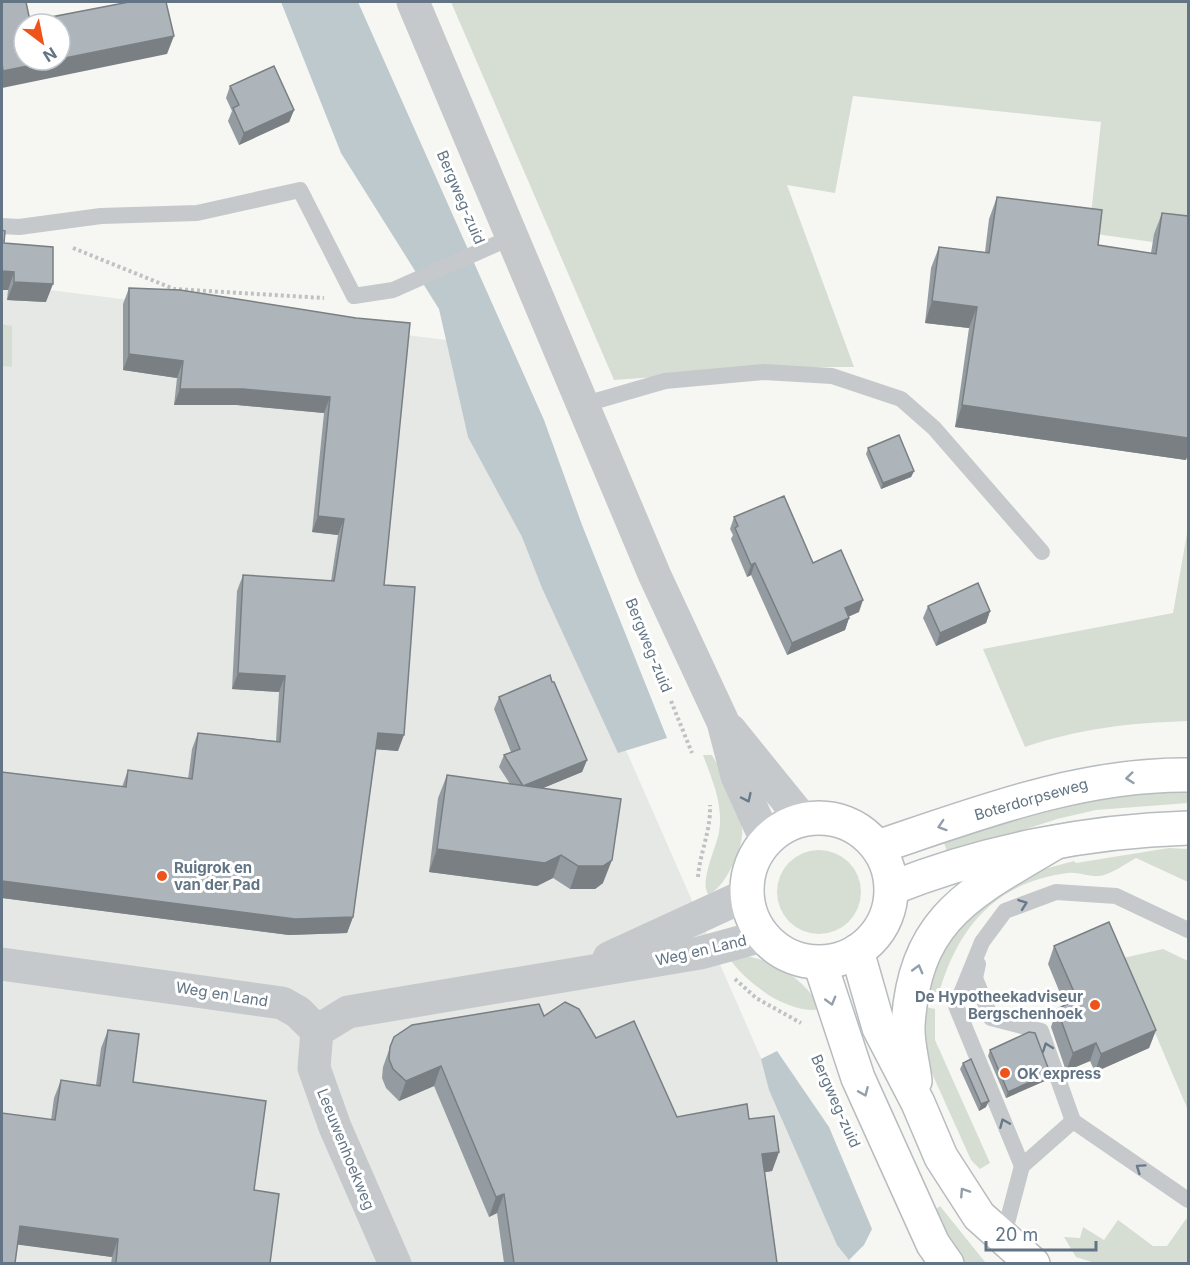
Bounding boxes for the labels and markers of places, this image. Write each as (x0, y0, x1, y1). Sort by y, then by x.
place label: Ruigrok en van der Pad (174, 858, 260, 894)
marker: Ruigrok en van der Pad (155, 869, 169, 883)
place label: De Hypotheekadviseur Bergschenhoek (915, 987, 1083, 1023)
marker: De Hypotheekadviseur Bergschenhoek (1088, 998, 1102, 1012)
place label: OK express (1017, 1064, 1101, 1083)
marker: OK express (998, 1066, 1012, 1080)

